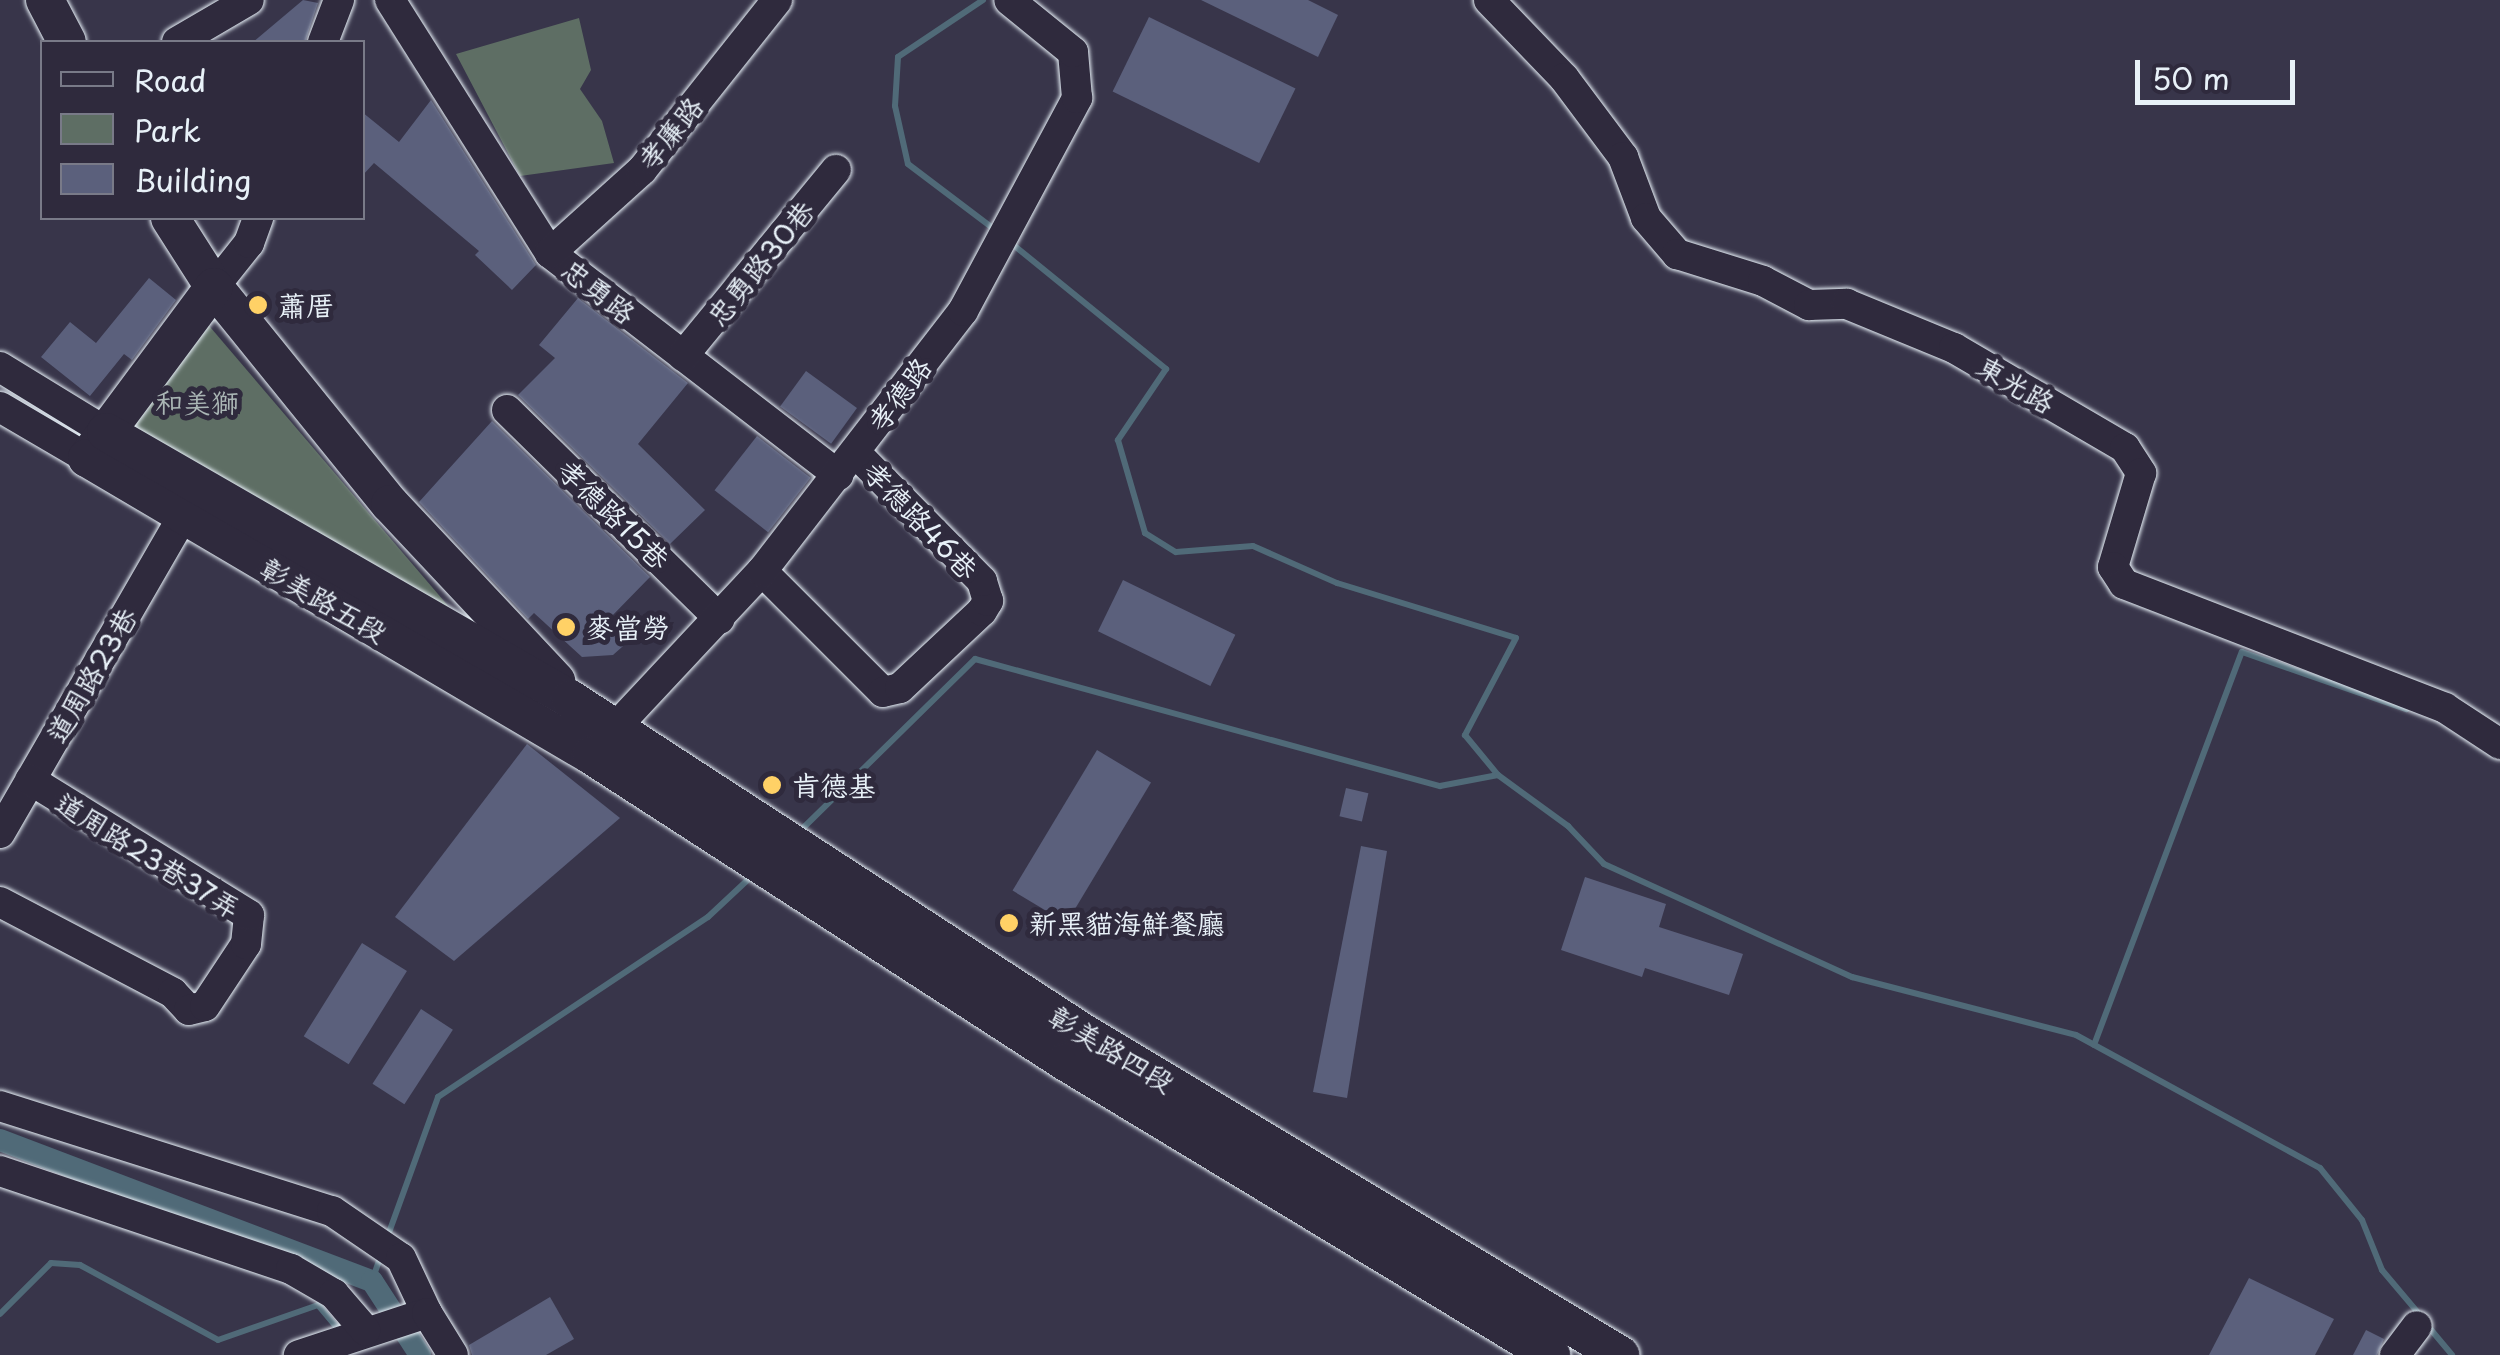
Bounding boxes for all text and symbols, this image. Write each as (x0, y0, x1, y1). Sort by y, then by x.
legend (40, 40, 365, 220)
scale bar (2140, 40, 2300, 102)
text: 50 m (2152, 55, 2230, 100)
text: Road (134, 57, 207, 102)
street label: 孝廉路 (631, 90, 709, 176)
text: Park (134, 107, 201, 152)
text: Building (134, 157, 251, 202)
street label: 忠勇路30巷 (699, 194, 821, 332)
street label: 忠勇路 (556, 252, 642, 330)
place label: 蕭厝 (278, 288, 334, 322)
marker: 蕭厝 (247, 294, 269, 316)
street label: 東光路 (1971, 348, 2061, 420)
street label: 孝德路 (860, 350, 938, 438)
park label: 和美獅 (155, 385, 239, 419)
street label: 孝德路15巷 (551, 452, 677, 576)
street label: 孝德路46巷 (857, 454, 985, 586)
street label: 彰美路五段 (255, 550, 393, 650)
street label: 道周路23巷 (39, 602, 143, 748)
place label: 麥當勞 (586, 610, 670, 644)
marker: 麥當勞 (555, 616, 577, 638)
place label: 肯德基 (792, 768, 876, 802)
marker: 肯德基 (761, 774, 783, 796)
street label: 道周路23巷37弄 (50, 785, 246, 925)
place label: 新黑貓海鮮餐廳 (1029, 906, 1225, 940)
marker: 新黑貓海鮮餐廳 (998, 912, 1020, 934)
street label: 彰美路四段 (1043, 999, 1181, 1099)

